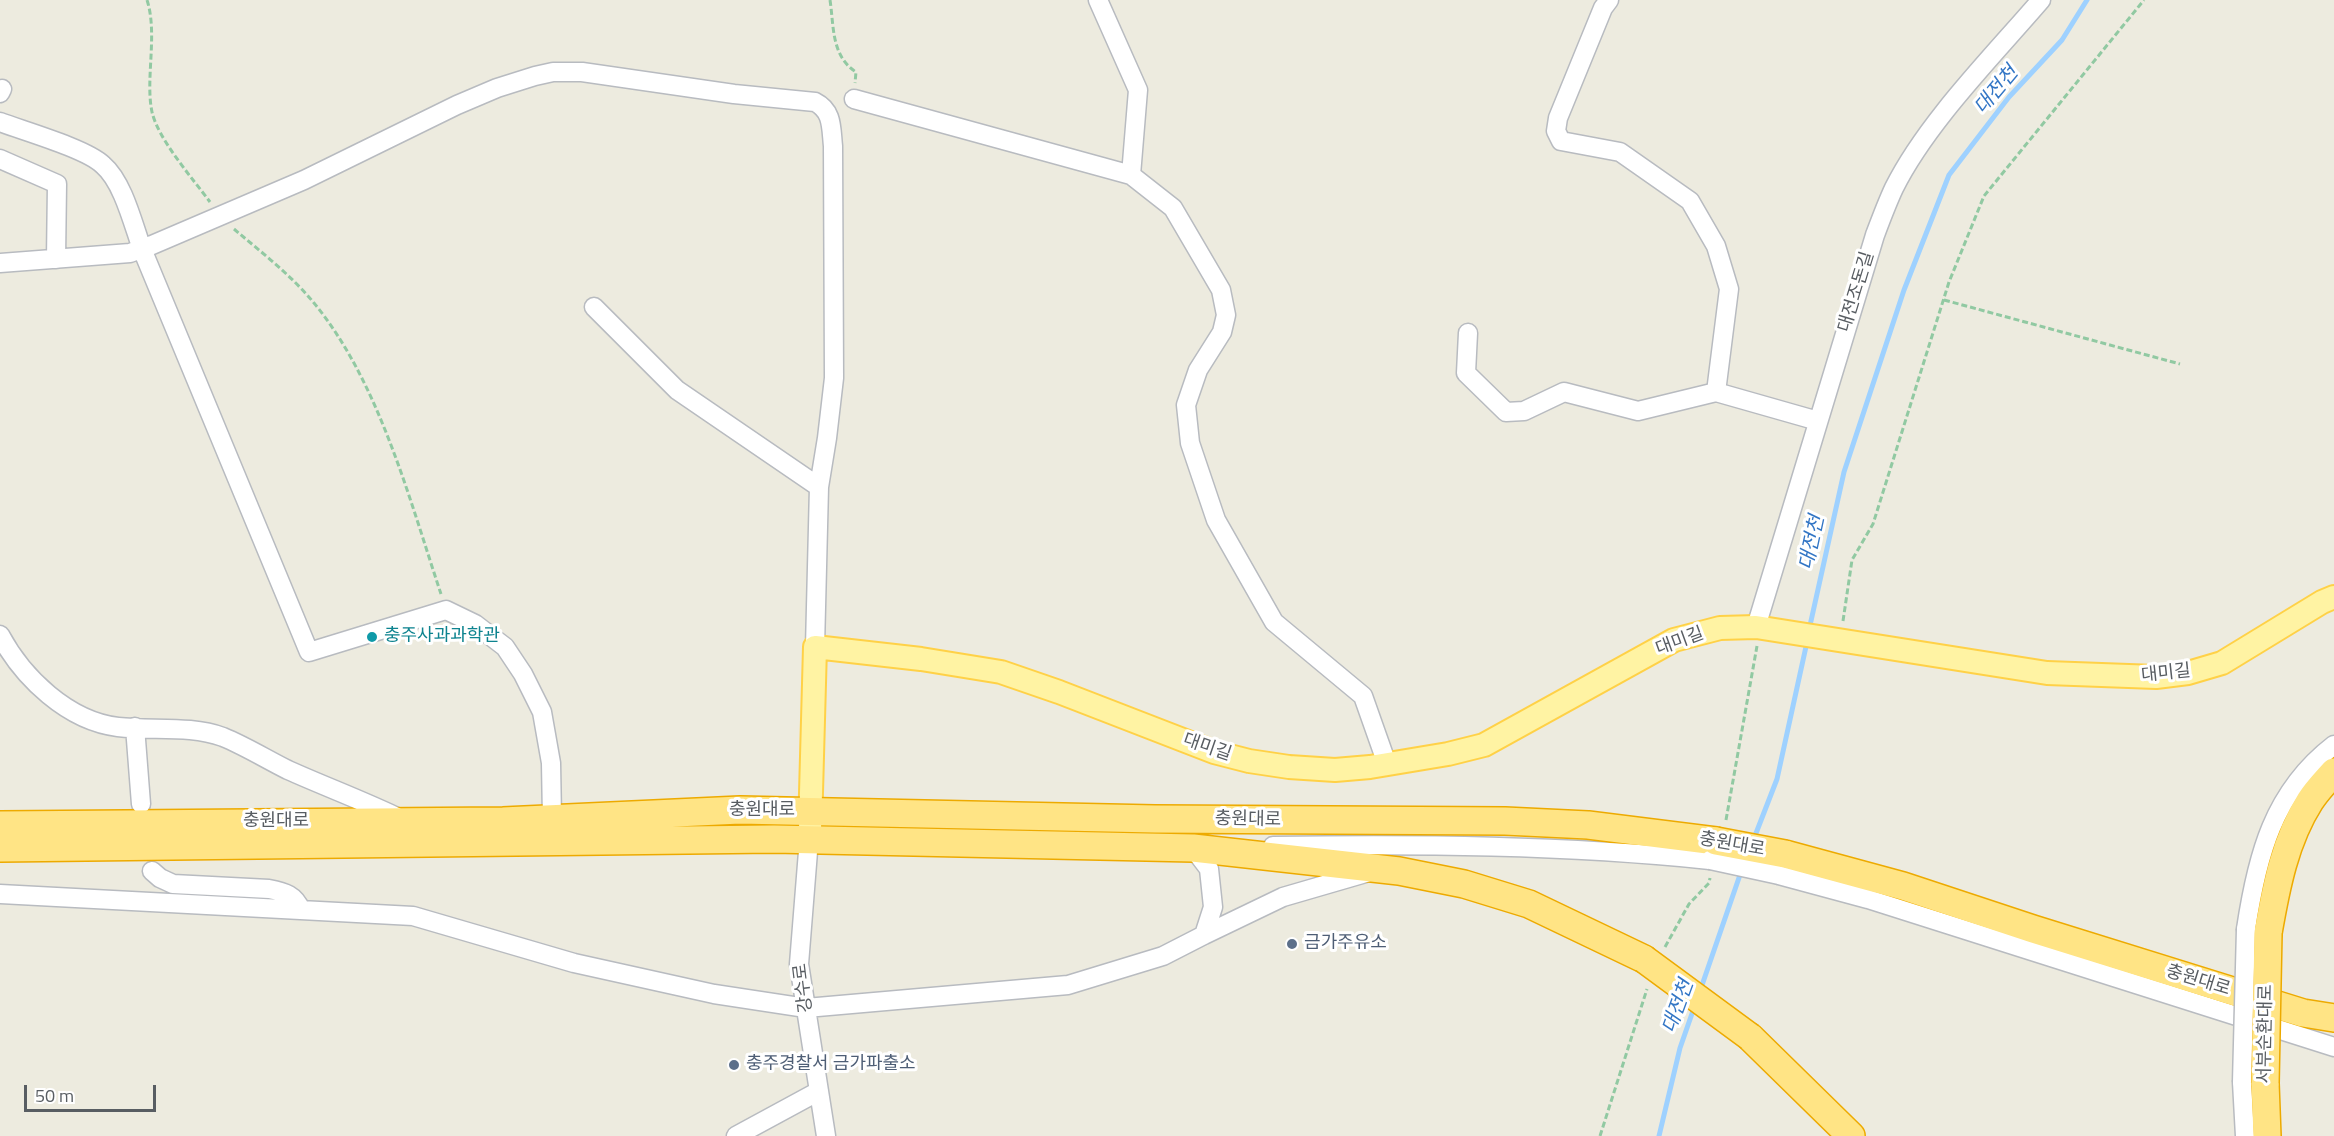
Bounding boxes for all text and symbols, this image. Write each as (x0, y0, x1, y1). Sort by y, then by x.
water label: 대전천 (1970, 62, 2024, 120)
street label: 대전조돈길 (1835, 249, 1879, 335)
water label: 대전천 (1796, 514, 1830, 572)
street label: 대미길 (1653, 623, 1707, 661)
place label: 충주사과과학관 (384, 626, 500, 648)
marker: 충주사과과학관 (365, 630, 379, 644)
street label: 대미길 (2140, 661, 2192, 687)
street label: 대미길 (1180, 730, 1234, 766)
street label: 충원대로 (729, 800, 795, 822)
street label: 충원대로 (1215, 809, 1281, 831)
street label: 충원대로 (243, 811, 309, 833)
street label: 충원대로 (1698, 829, 1766, 861)
place label: 금가주유소 (1304, 933, 1387, 955)
marker: 금가주유소 (1285, 937, 1299, 951)
street label: 충원대로 (2163, 961, 2233, 1001)
street label: 강수로 (790, 962, 818, 1014)
water label: 대전천 (1658, 977, 1700, 1037)
street label: 서부순환대로 (2254, 984, 2278, 1084)
place label: 충주경찰서 금가파출소 (746, 1054, 916, 1076)
marker: 충주경찰서 금가파출소 (727, 1058, 741, 1072)
scale bar (27, 1073, 159, 1111)
text: 50 m (35, 1082, 74, 1109)

